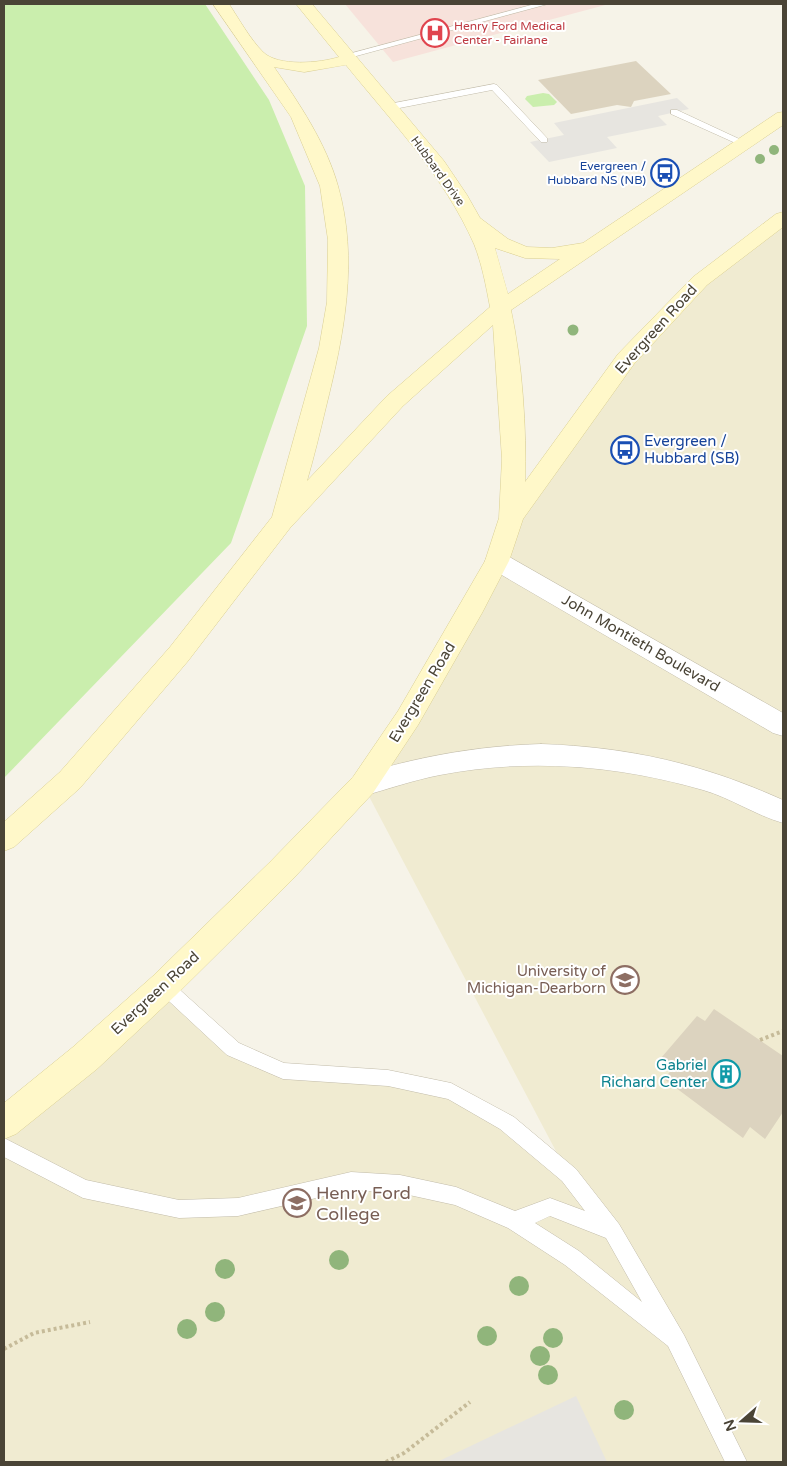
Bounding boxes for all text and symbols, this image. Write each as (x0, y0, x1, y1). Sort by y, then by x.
hospital icon: Henry Ford Medical Center - Fairlane (420, 18, 450, 48)
place label: Henry Ford Medical Center - Fairlane (454, 19, 565, 47)
street label: Hubbard Drive (408, 133, 468, 209)
bus stop icon: Evergreen / Hubbard NS (NB) (650, 158, 680, 188)
place label: Evergreen / Hubbard NS (NB) (547, 159, 646, 187)
street label: Evergreen Road (611, 281, 701, 377)
place label: Evergreen / Hubbard (SB) (644, 432, 739, 467)
bus stop icon: Evergreen / Hubbard (SB) (610, 435, 640, 465)
street label: John Montieth Boulevard (559, 590, 723, 696)
street label: Evergreen Road (385, 639, 459, 745)
street label: Evergreen Road (107, 948, 203, 1038)
place label: University of Michigan-Dearborn (467, 962, 606, 997)
school or university icon: University of Michigan-Dearborn (610, 965, 640, 995)
place label: Gabriel Richard Center (601, 1056, 707, 1091)
building icon: Gabriel Richard Center (711, 1059, 741, 1089)
place label: Henry Ford College (316, 1182, 411, 1225)
school or university icon: Henry Ford College (282, 1188, 312, 1218)
north arrow (717, 1396, 767, 1446)
text: N (720, 1417, 740, 1433)

